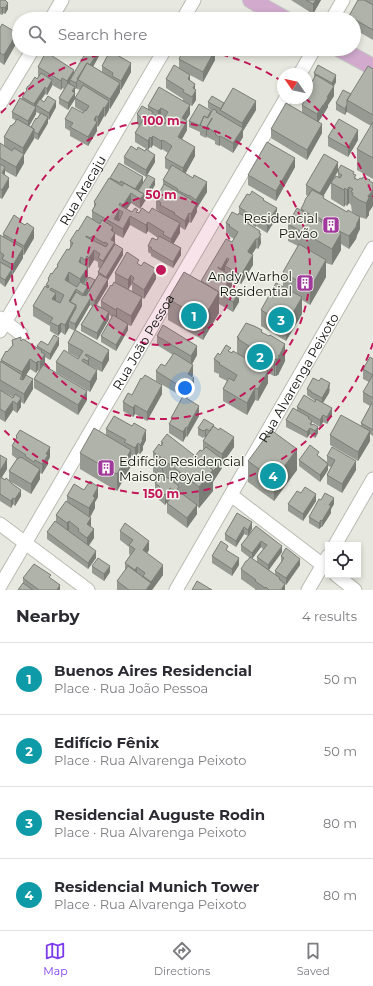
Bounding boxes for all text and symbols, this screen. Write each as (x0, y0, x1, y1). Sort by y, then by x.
search box (12, 12, 361, 56)
icon: search (26, 23, 48, 45)
text: Search here (58, 25, 147, 44)
north arrow (277, 68, 313, 104)
text: 100 m (143, 113, 179, 128)
street label: Rua Aracaju (56, 153, 109, 228)
text: 50 m (145, 187, 177, 202)
place label: Residencial Pavão (244, 210, 318, 241)
building icon: Residencial Pavão (321, 215, 341, 235)
centre of rings (154, 263, 168, 277)
place label: Andy Warhol Residential (208, 268, 292, 299)
building icon: Andy Warhol Residential (295, 273, 315, 293)
street label: Rua João Pessoa (109, 291, 177, 393)
pin: 1 (181, 301, 207, 331)
pin: 3 (268, 305, 294, 335)
street label: Rua Alvarenga Peixoto (255, 310, 342, 445)
pin: 2 (247, 342, 273, 372)
your location (175, 378, 195, 398)
place label: Edifício Residencial Maison Royale (119, 453, 245, 484)
building icon: Edifício Residencial Maison Royale (96, 458, 116, 478)
pin: 4 (260, 461, 286, 491)
text: 150 m (143, 486, 179, 501)
map controls (325, 542, 361, 578)
button: locate (325, 542, 361, 578)
text: Nearby (16, 606, 80, 626)
text: 4 results (302, 608, 357, 624)
text: Buenos Aires Residencial (54, 661, 252, 680)
text: 1 (26, 671, 32, 687)
text: 50 m (324, 671, 357, 687)
text: Place · Rua João Pessoa (54, 680, 208, 696)
text: Edifício Fênix (54, 733, 159, 752)
text: 2 (25, 743, 33, 759)
text: 50 m (324, 743, 357, 759)
text: Place · Rua Alvarenga Peixoto (54, 752, 246, 768)
text: Residencial Auguste Rodin (54, 805, 265, 824)
text: 3 (25, 815, 33, 831)
text: 80 m (323, 815, 357, 831)
text: Place · Rua Alvarenga Peixoto (54, 824, 246, 840)
text: Residencial Munich Tower (54, 877, 259, 896)
text: 4 (25, 887, 33, 903)
text: 80 m (323, 887, 357, 903)
text: Place · Rua Alvarenga Peixoto (54, 896, 246, 912)
tab: Map (43, 940, 68, 978)
tab: Directions (154, 940, 210, 978)
tab: Saved (297, 940, 330, 978)

